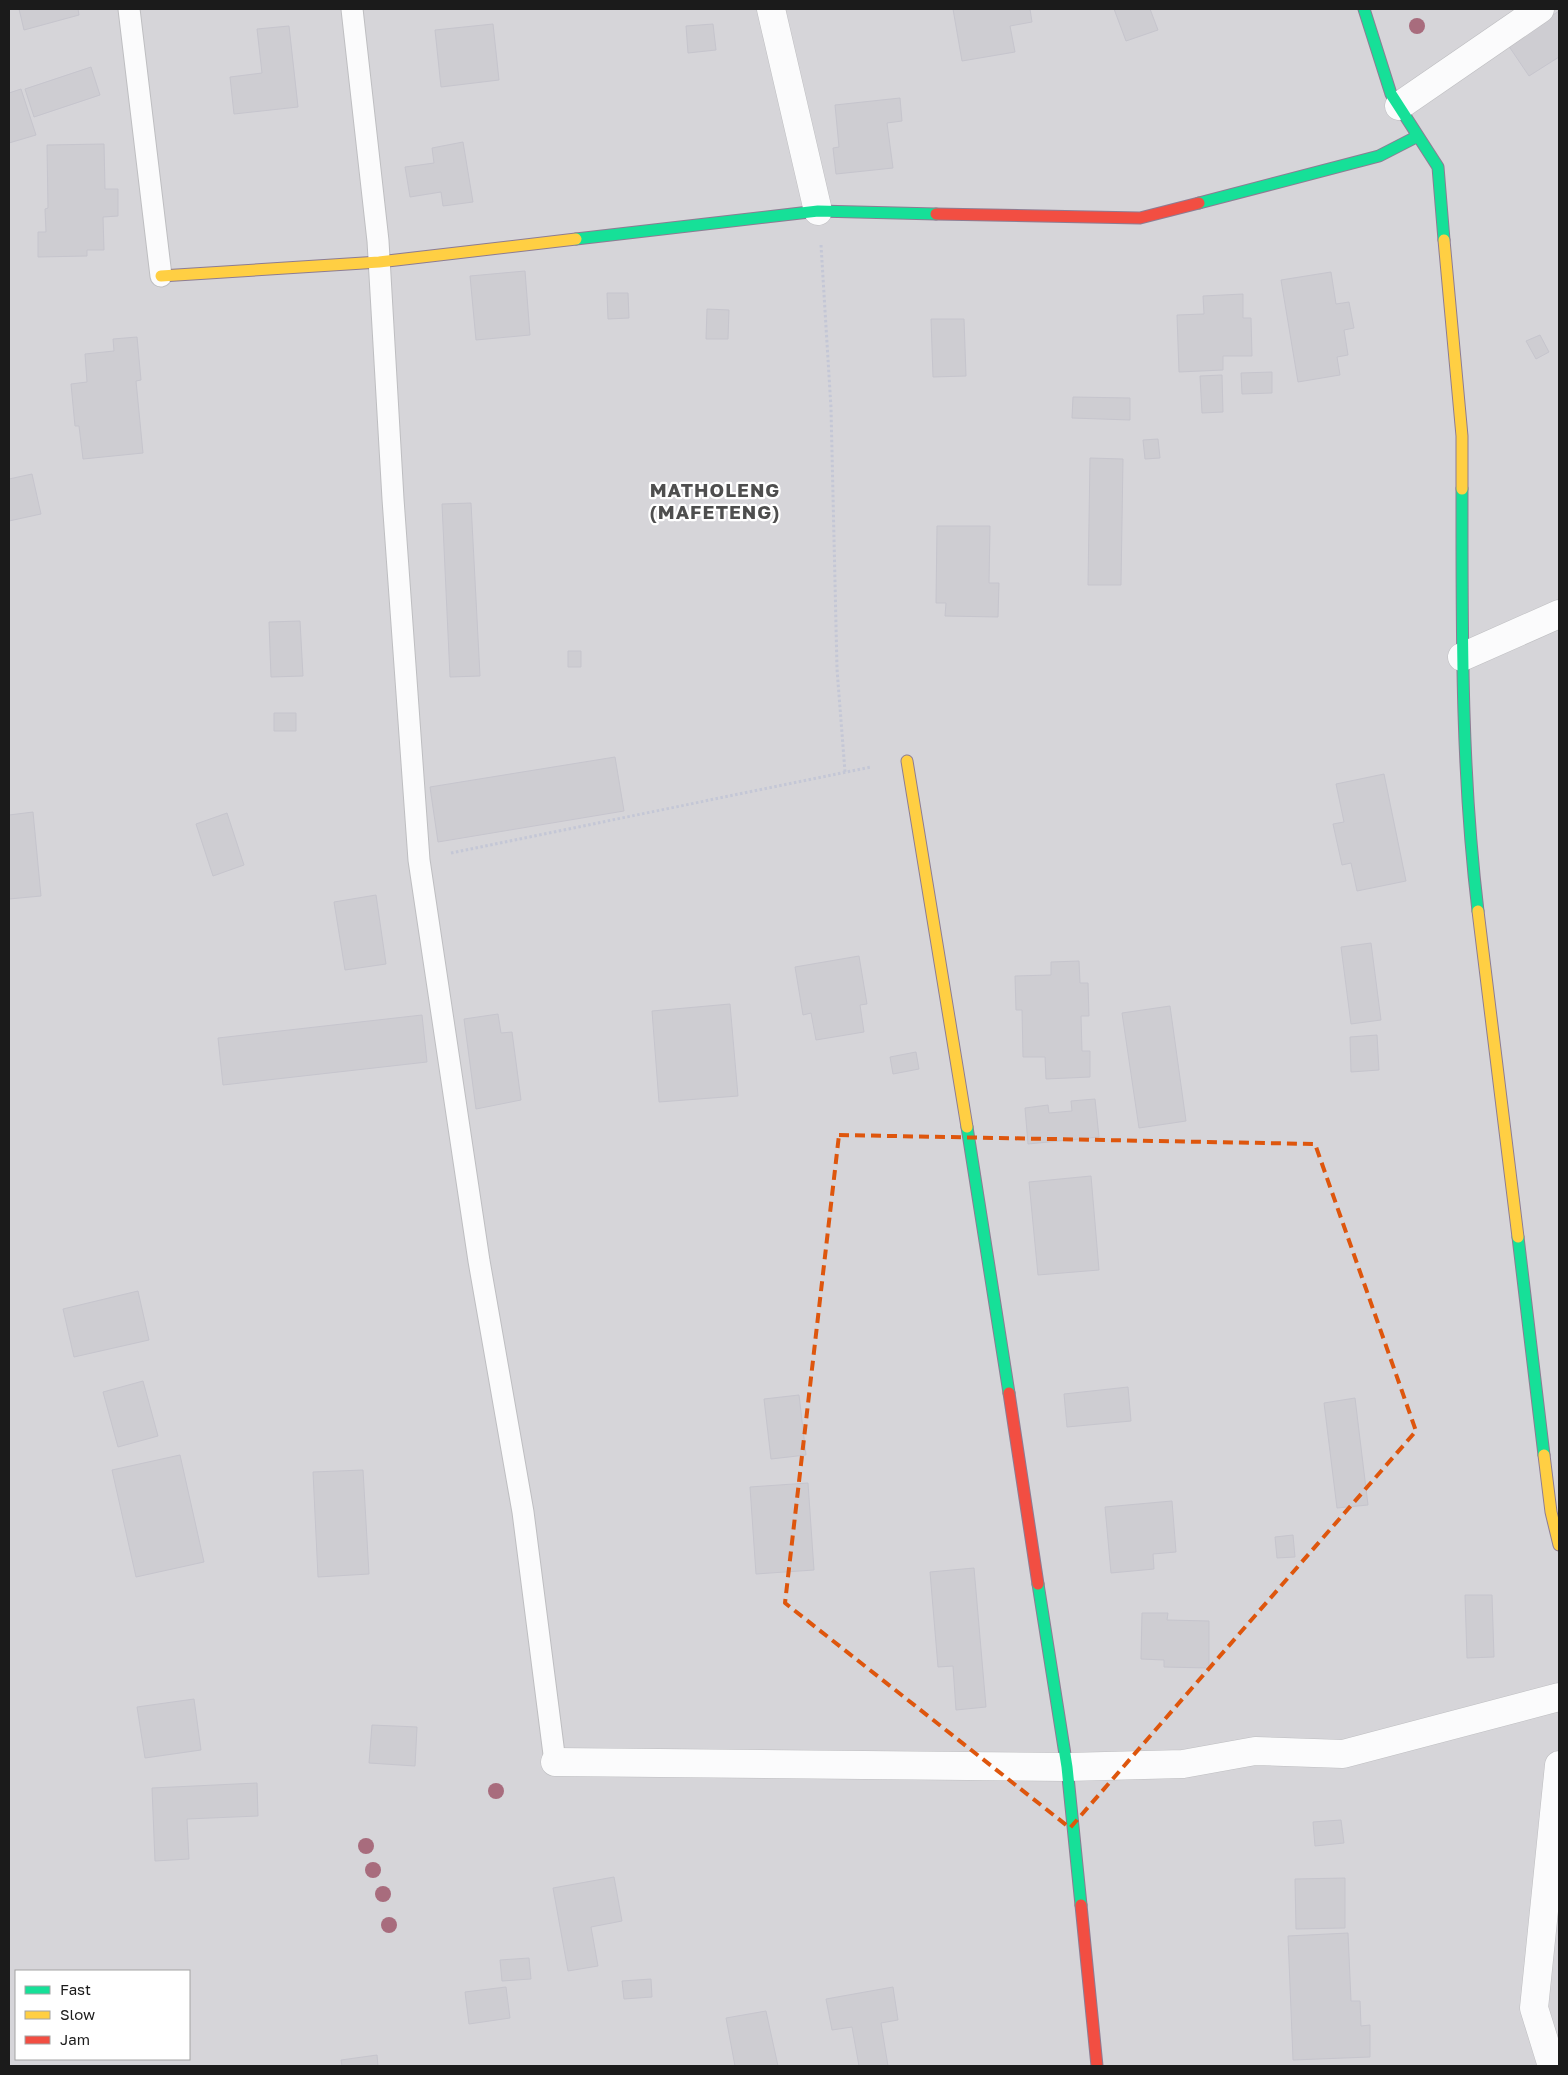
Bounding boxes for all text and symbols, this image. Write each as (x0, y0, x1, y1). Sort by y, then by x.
district label: MATHOLENG (MAFETENG) (650, 478, 781, 523)
legend (15, 1970, 190, 2060)
text: Fast (60, 1980, 91, 1998)
text: Slow (60, 2005, 95, 2023)
text: Jam (60, 2030, 90, 2048)

